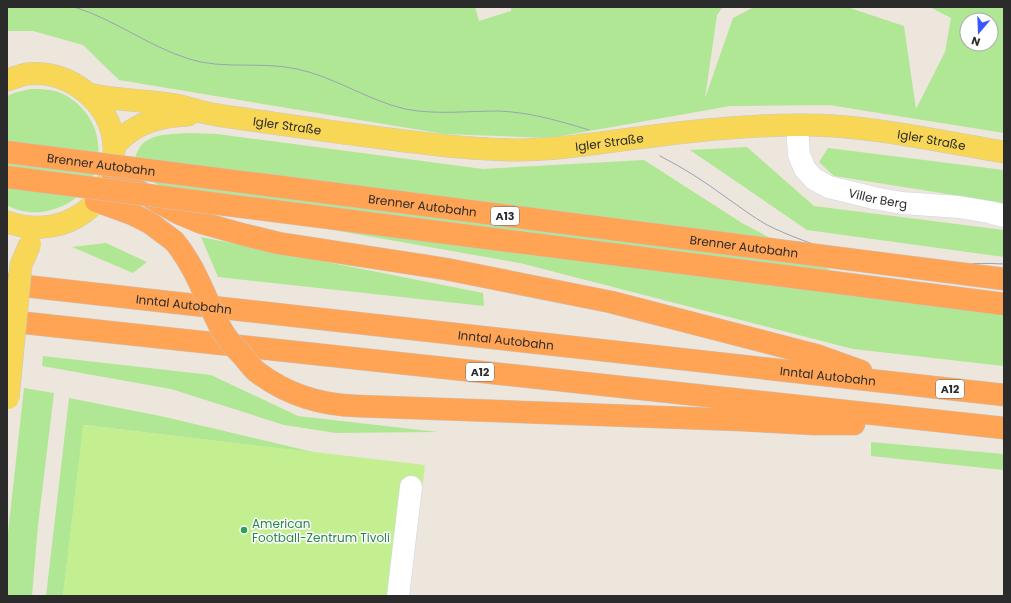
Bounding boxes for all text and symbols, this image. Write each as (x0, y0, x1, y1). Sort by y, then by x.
north arrow (959, 12, 999, 52)
text: N (969, 33, 982, 50)
street label: Igler Straße (252, 112, 323, 138)
street label: Igler Straße (896, 125, 967, 154)
street label: Igler Straße (574, 129, 645, 155)
street label: Brenner Autobahn (46, 149, 157, 179)
street label: Viller Berg (847, 184, 908, 212)
street label: Brenner Autobahn (367, 190, 478, 220)
road number: A13 (491, 207, 519, 225)
street label: Brenner Autobahn (689, 231, 799, 261)
street label: Inntal Autobahn (135, 290, 233, 317)
street label: Inntal Autobahn (457, 326, 555, 353)
street label: Inntal Autobahn (779, 362, 877, 389)
road number: A12 (466, 363, 494, 381)
road number: A12 (936, 380, 964, 398)
place label: American Football-Zentrum Tivoli (252, 515, 390, 546)
marker: American Football-Zentrum Tivoli (239, 525, 249, 535)

